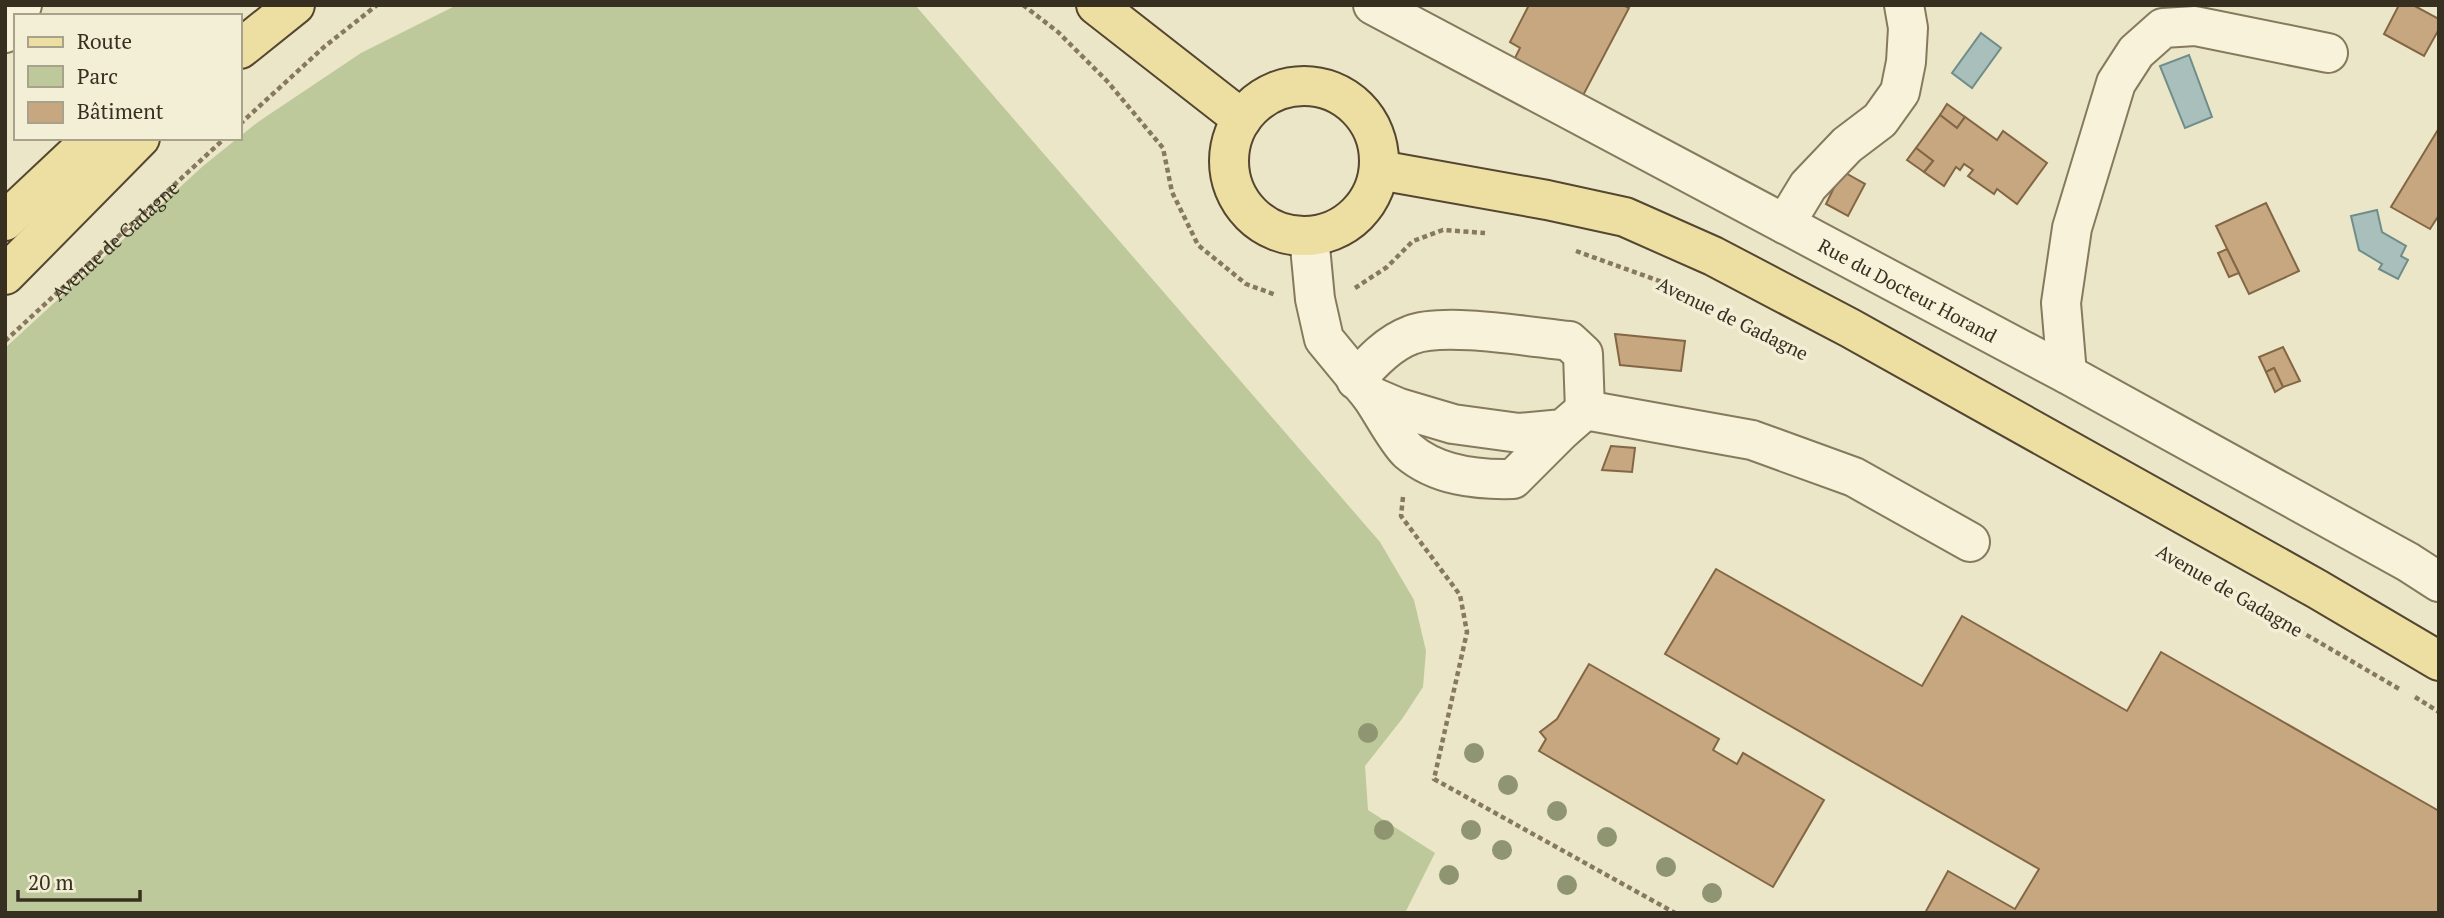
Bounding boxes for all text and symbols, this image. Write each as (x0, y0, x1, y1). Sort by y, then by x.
legend (14, 14, 242, 140)
text: Route (77, 27, 132, 55)
text: Parc (77, 62, 118, 90)
text: Bâtiment (77, 97, 164, 125)
street label: Avenue de Gadagne (45, 175, 184, 305)
street label: Rue du Docteur Horand (1814, 232, 2002, 347)
street label: Avenue de Gadagne (1653, 271, 1813, 365)
street label: Avenue de Gadagne (2152, 538, 2308, 642)
scale bar (18, 858, 140, 902)
text: 20 m (28, 868, 74, 896)

